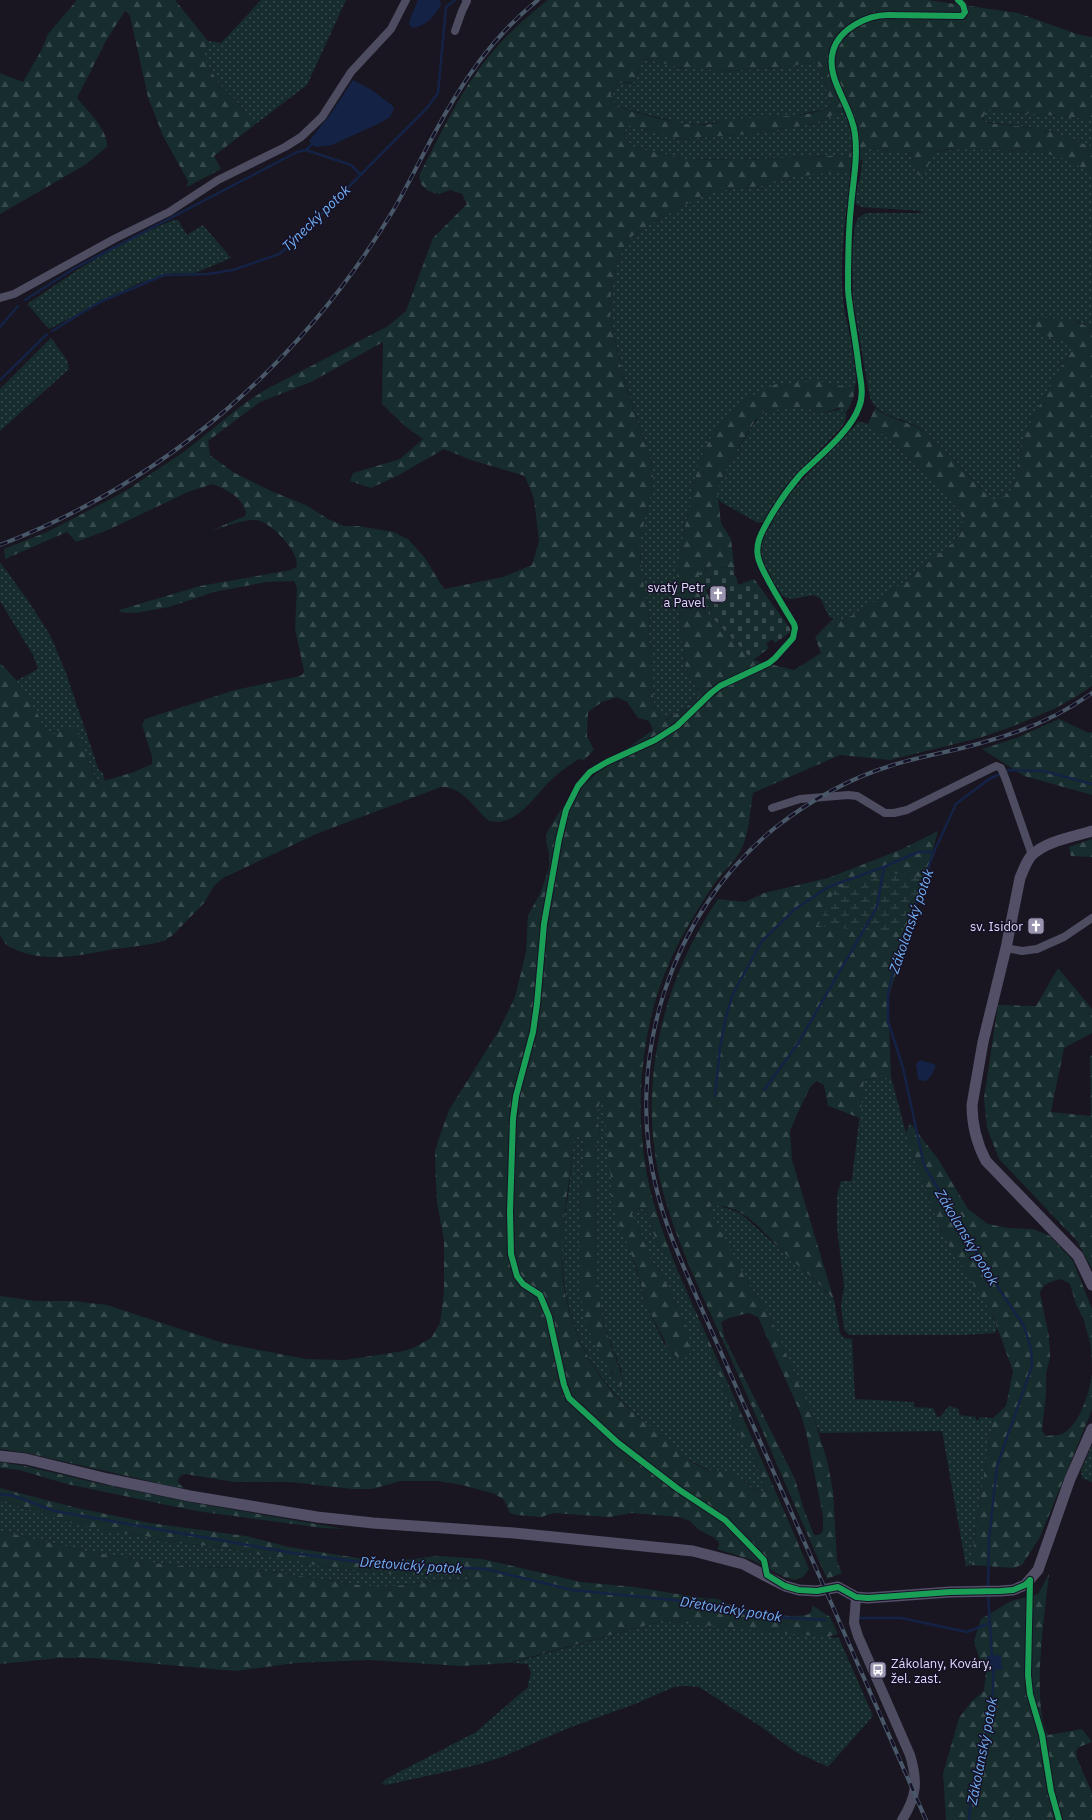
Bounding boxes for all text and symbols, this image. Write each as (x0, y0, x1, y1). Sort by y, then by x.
water label: Týnecký potok (278, 180, 355, 255)
place label: svatý Petr a Pavel (647, 579, 705, 611)
church icon: svatý Petr a Pavel (708, 584, 728, 604)
water label: Zákolanský potok (884, 866, 938, 976)
church icon: sv. Isidor (1026, 916, 1046, 936)
place label: sv. Isidor (970, 918, 1023, 935)
water label: Zákolanský potok (931, 1185, 1003, 1289)
water label: Dřetovický potok (359, 1552, 464, 1578)
water label: Dřetovický potok (679, 1592, 784, 1626)
place label: Zákolany, Kováry, žel. zast. (891, 1655, 992, 1687)
bus stop icon: Zákolany, Kováry, žel. zast. (868, 1660, 888, 1680)
water label: Zákolanský potok (963, 1695, 1001, 1807)

